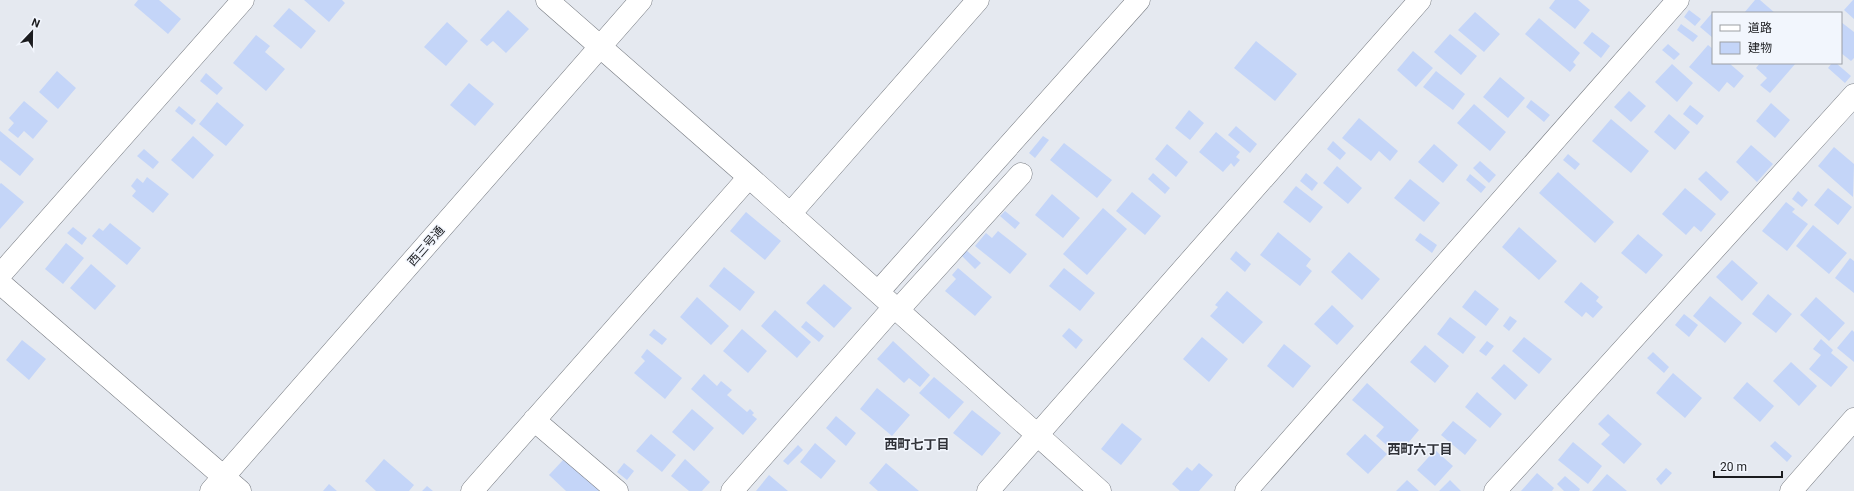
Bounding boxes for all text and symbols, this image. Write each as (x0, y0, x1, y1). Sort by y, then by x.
north arrow (12, 12, 52, 52)
legend (1712, 12, 1842, 64)
text: N (30, 16, 42, 31)
text: 道路 (1748, 21, 1772, 35)
text: 建物 (1748, 41, 1772, 55)
street label: 西三号通 (405, 223, 447, 269)
district label: 西町七丁目 (884, 437, 950, 452)
district label: 西町六丁目 (1387, 442, 1453, 457)
scale bar (1714, 453, 1782, 479)
text: 20 m (1720, 460, 1747, 474)

